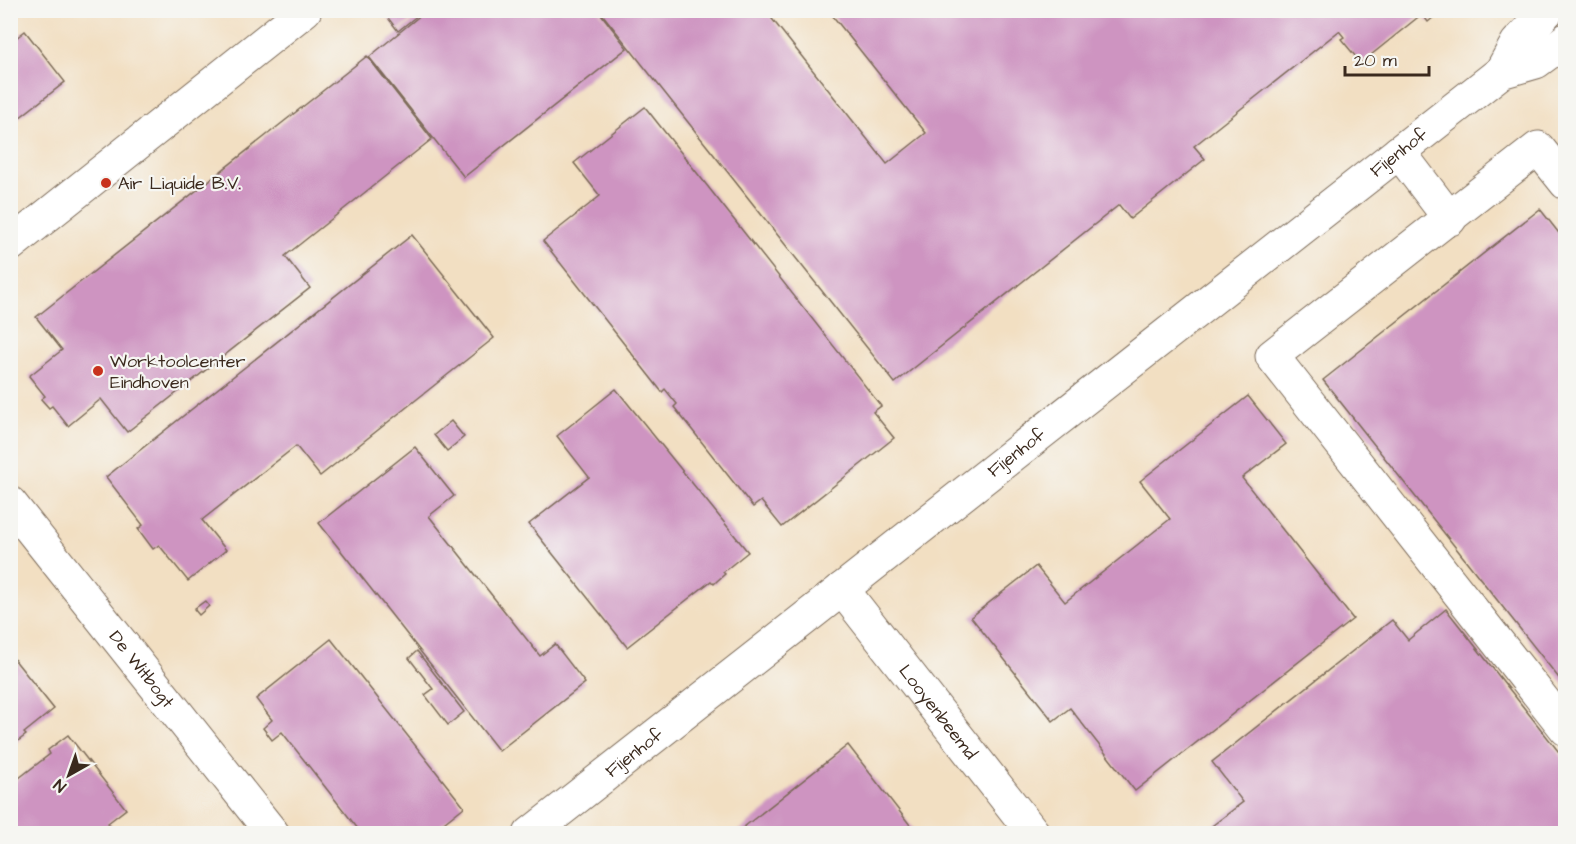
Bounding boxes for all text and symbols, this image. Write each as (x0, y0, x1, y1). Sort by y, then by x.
scale bar (1345, 39, 1429, 77)
text: 20 m (1354, 48, 1397, 73)
street label: Fijenhof (1365, 122, 1433, 183)
place label: Air Liquide B.V. (118, 171, 241, 196)
marker: Air Liquide B.V. (99, 176, 113, 190)
place label: Worktoolcenter Eindhoven (110, 349, 246, 395)
marker: Worktoolcenter Eindhoven (91, 364, 105, 378)
street label: Fijenhof (982, 422, 1051, 483)
street label: De Witbogt (103, 625, 180, 714)
street label: Looyenbeemd (893, 659, 983, 765)
street label: Fijenhof (600, 722, 668, 783)
north arrow (39, 745, 99, 805)
text: N (49, 774, 71, 797)

